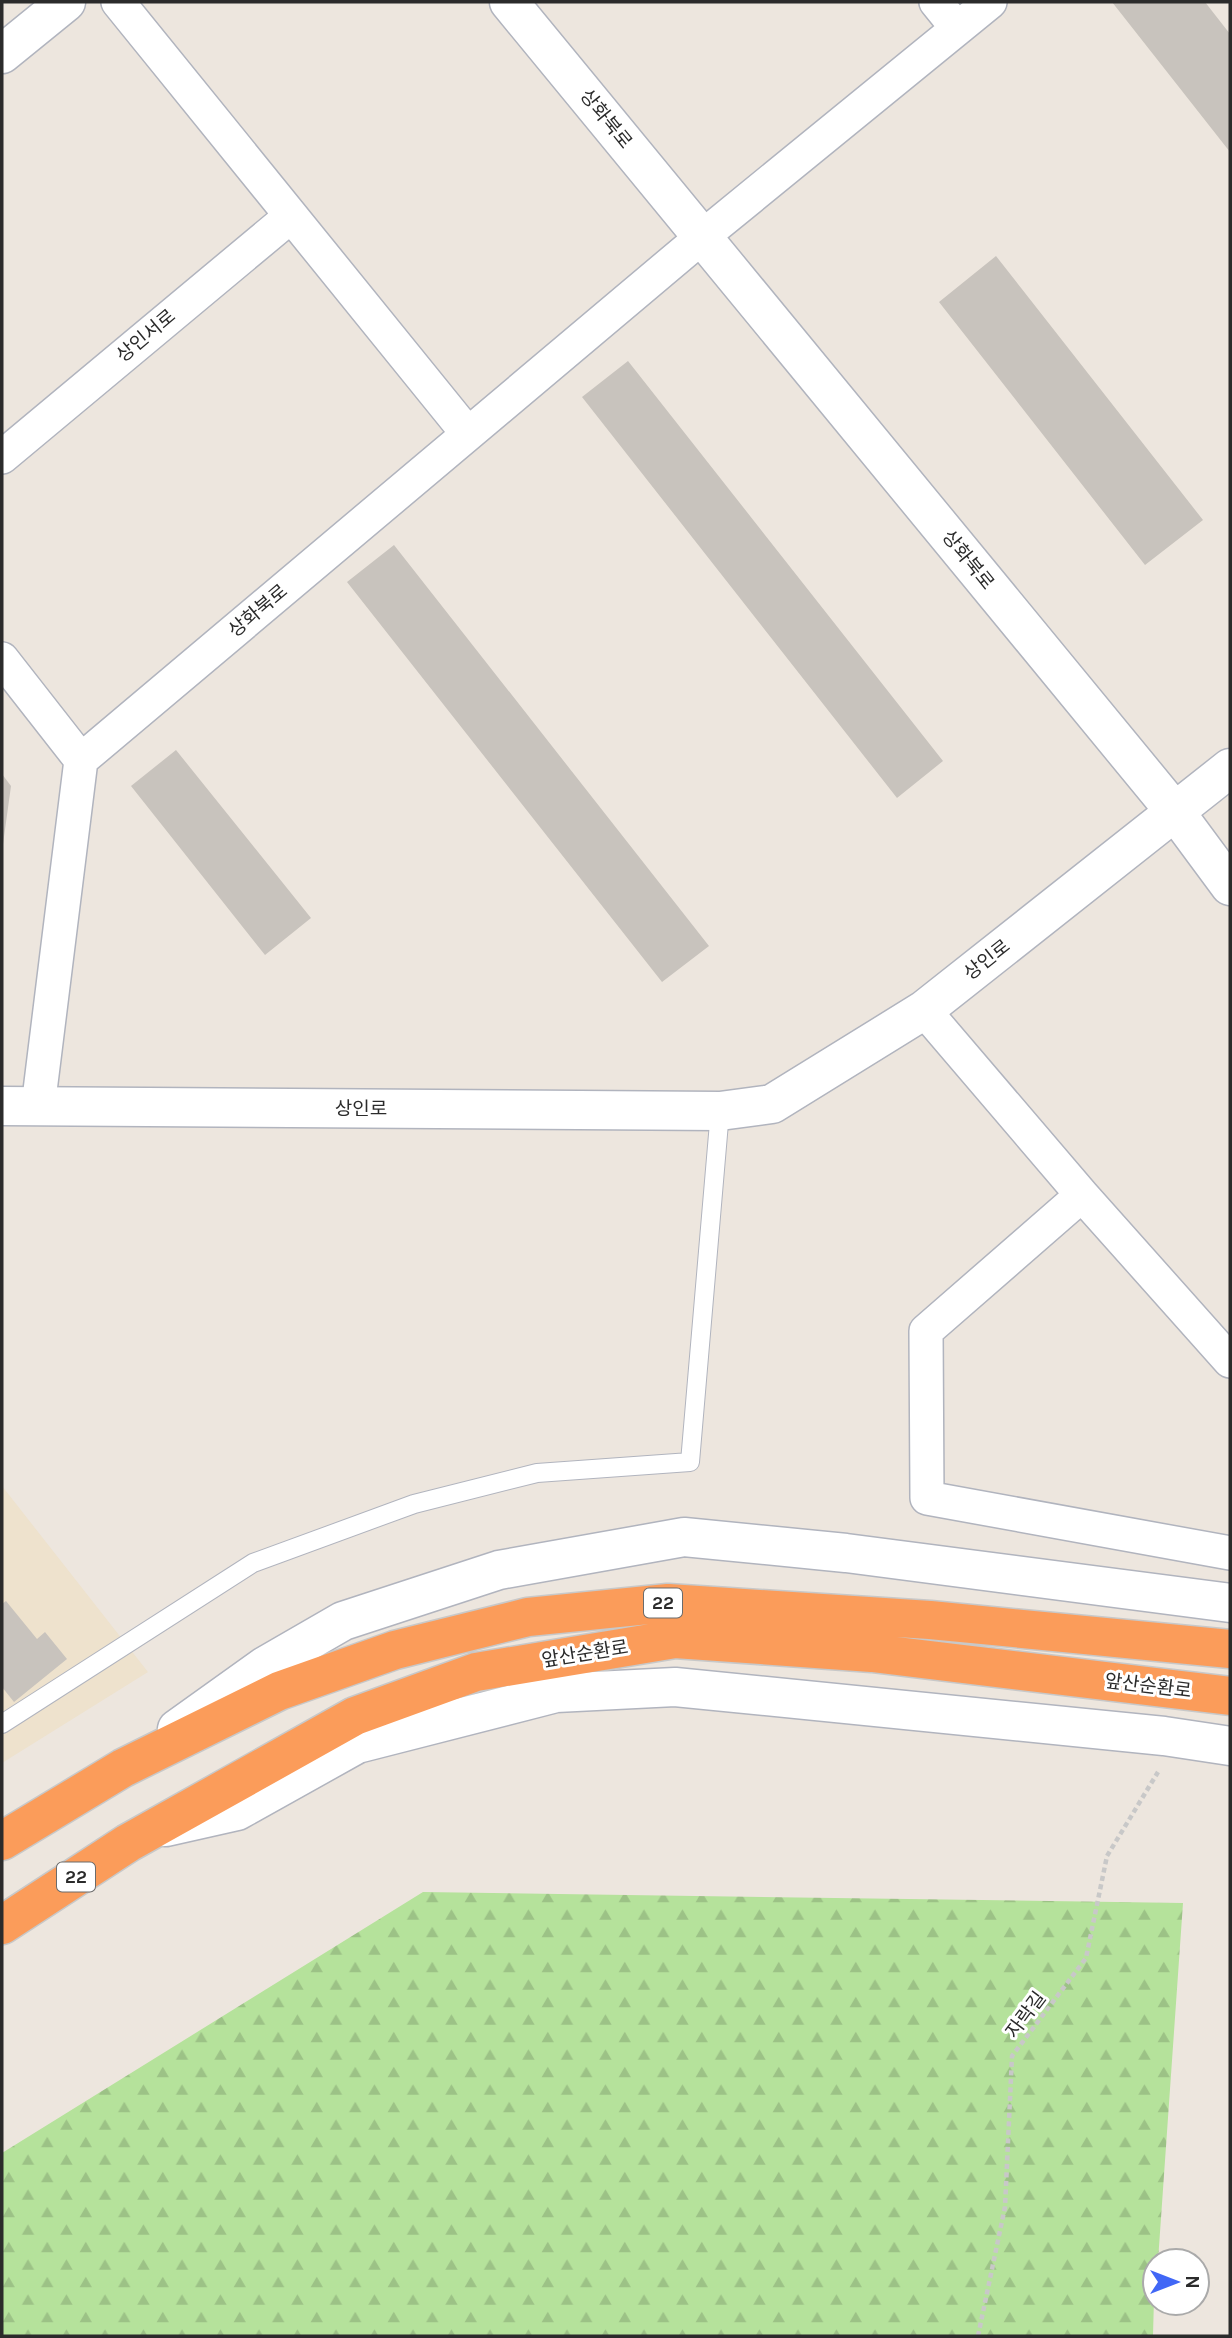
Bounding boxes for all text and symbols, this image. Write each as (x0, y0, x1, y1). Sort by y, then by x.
street label: 상화북로 (575, 85, 637, 153)
street label: 상인서로 (112, 305, 180, 367)
street label: 상화북로 (937, 526, 999, 594)
street label: 상화북로 (224, 580, 292, 642)
street label: 상인로 (960, 935, 1014, 985)
street label: 상인로 (335, 1098, 387, 1120)
road number: 22 (644, 1588, 682, 1618)
street label: 앞산순환로 (540, 1636, 630, 1672)
street label: 앞산순환로 (1103, 1670, 1193, 1702)
road number: 22 (57, 1863, 95, 1892)
street label: 자락길 (1001, 1987, 1051, 2043)
north arrow (1141, 2247, 1211, 2317)
text: N (1181, 2275, 1203, 2289)

